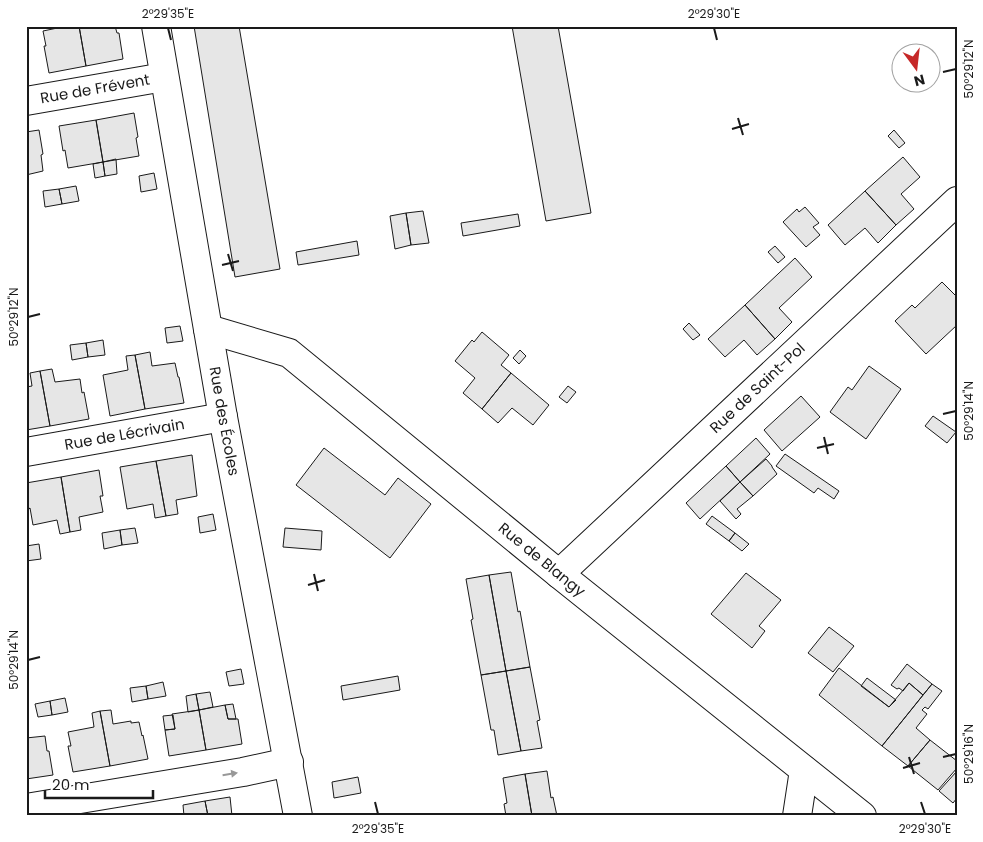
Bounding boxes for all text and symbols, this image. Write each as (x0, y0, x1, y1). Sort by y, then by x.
text: 2°29'35"E (142, 5, 194, 22)
text: 2°29'30"E (688, 5, 740, 22)
text: 50°29'12"N (960, 39, 977, 99)
north arrow (890, 42, 940, 92)
street label: Rue de Frévent (38, 69, 151, 108)
text: N (912, 70, 927, 92)
text: 50°29'12"N (5, 287, 22, 347)
street label: Rue de Saint-Pol (705, 338, 809, 438)
street label: Rue des Écoles (205, 365, 245, 478)
text: 50°29'14"N (960, 381, 977, 441)
street label: Rue de Lécrivain (63, 413, 186, 455)
street label: Rue de Blangy (494, 517, 591, 601)
text: 50°29'14"N (5, 630, 22, 690)
text: 50°29'16"N (960, 724, 977, 784)
scale bar (45, 767, 152, 799)
one-way arrow (222, 770, 238, 778)
text: 20 m (52, 774, 90, 795)
text: 2°29'35"E (352, 820, 404, 837)
text: 2°29'30"E (899, 820, 951, 837)

